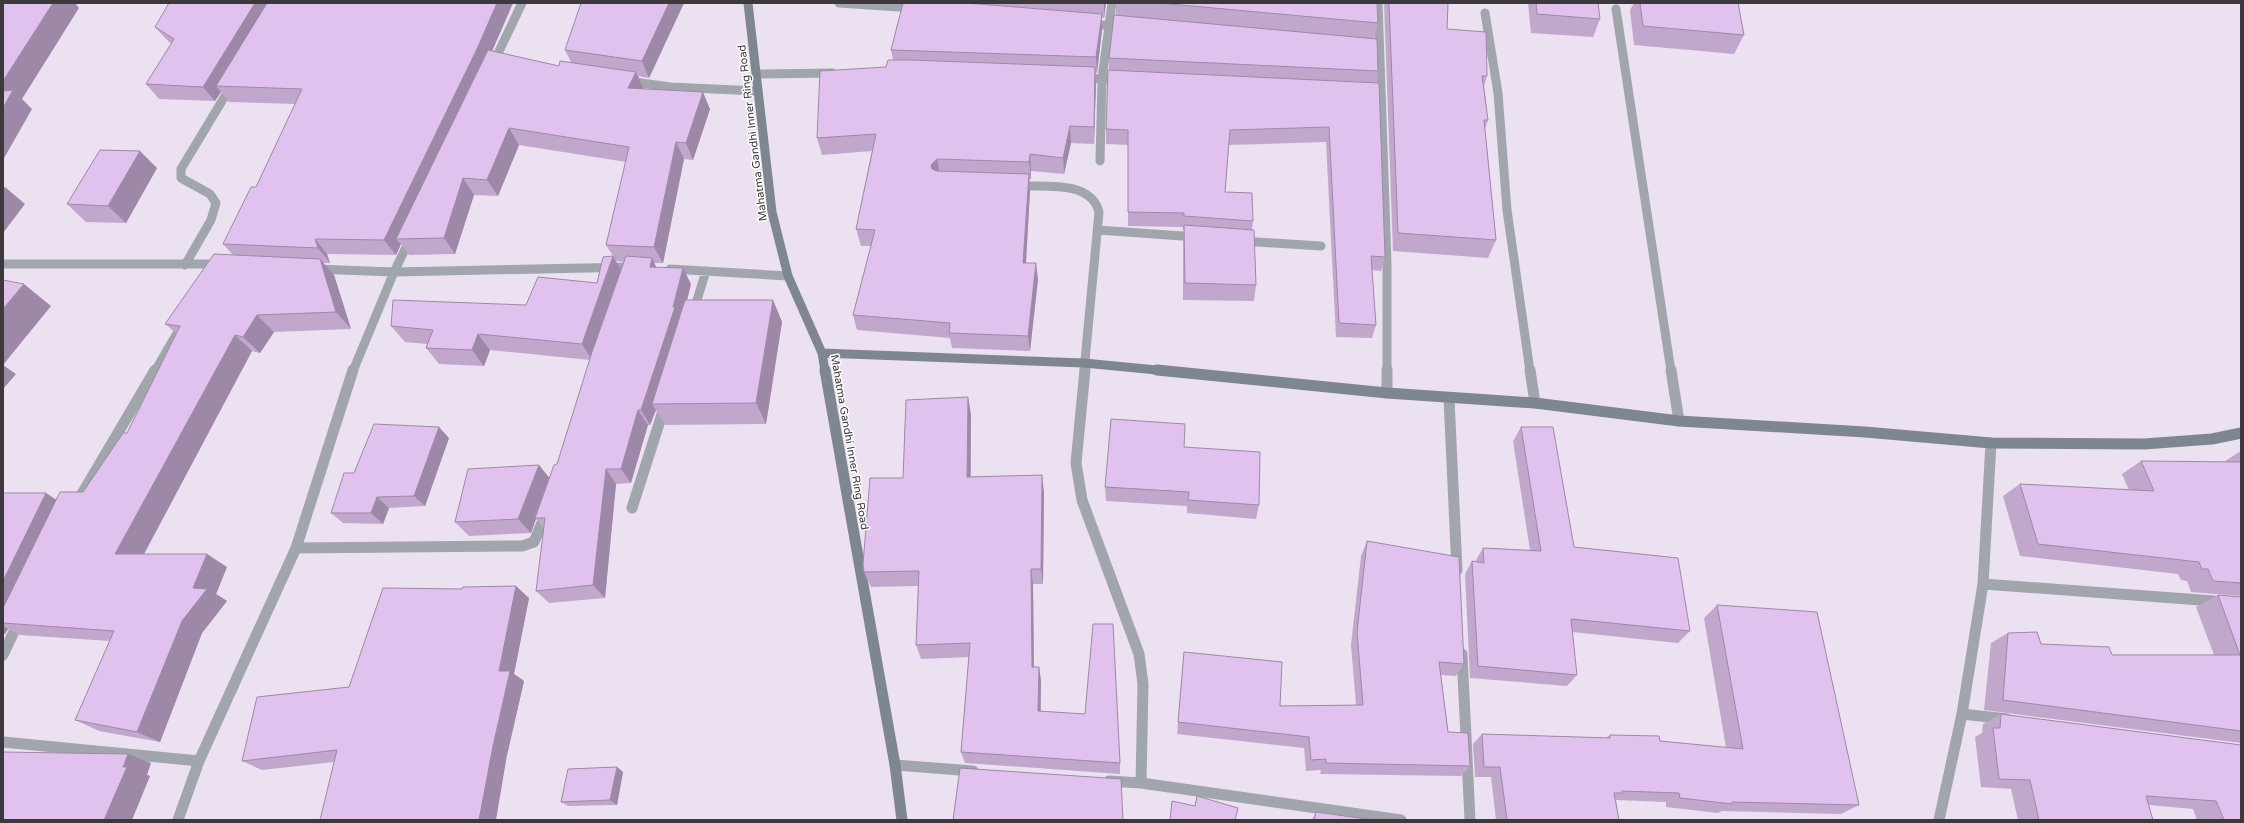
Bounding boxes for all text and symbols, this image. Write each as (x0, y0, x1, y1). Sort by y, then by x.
street label: Mahatma Gandhi Inner Ring Road (735, 44, 770, 222)
street label: Mahatma Gandhi Inner Ring Road (828, 353, 871, 531)

